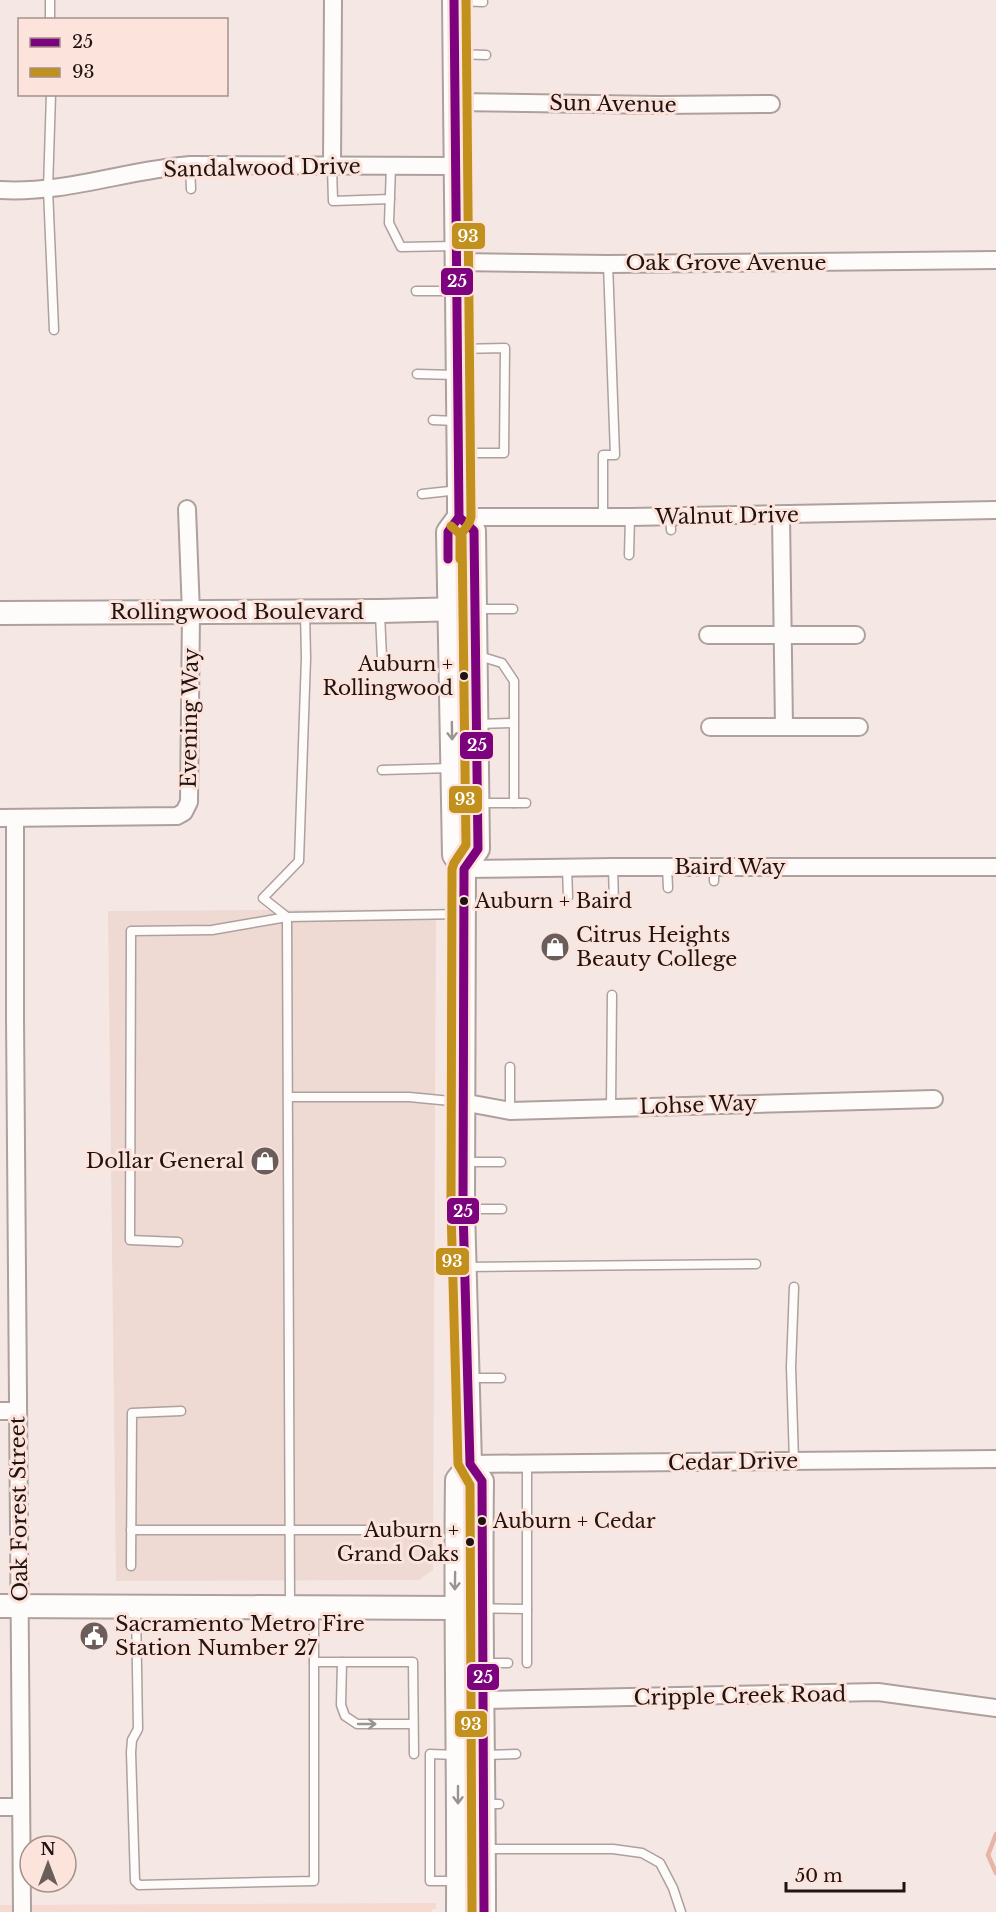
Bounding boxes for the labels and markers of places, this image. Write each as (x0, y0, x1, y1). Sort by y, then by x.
place label: Auburn + Rollingwood (322, 652, 453, 700)
marker: Auburn + Rollingwood (458, 670, 470, 682)
place label: Auburn + Baird (474, 889, 632, 913)
marker: Auburn + Baird (458, 895, 470, 907)
place label: Citrus Heights Beauty College (576, 922, 737, 972)
shop icon: Citrus Heights Beauty College (539, 931, 571, 963)
shop icon: Dollar General (249, 1145, 281, 1177)
place label: Dollar General (86, 1148, 244, 1174)
place label: Auburn + Cedar (492, 1509, 656, 1533)
marker: Auburn + Cedar (476, 1515, 488, 1527)
place label: Auburn + Grand Oaks (337, 1518, 459, 1566)
marker: Auburn + Grand Oaks (464, 1536, 476, 1548)
place label: Sacramento Metro Fire Station Number 27 (115, 1611, 365, 1661)
public building icon: Sacramento Metro Fire Station Number 27 (78, 1620, 110, 1652)

